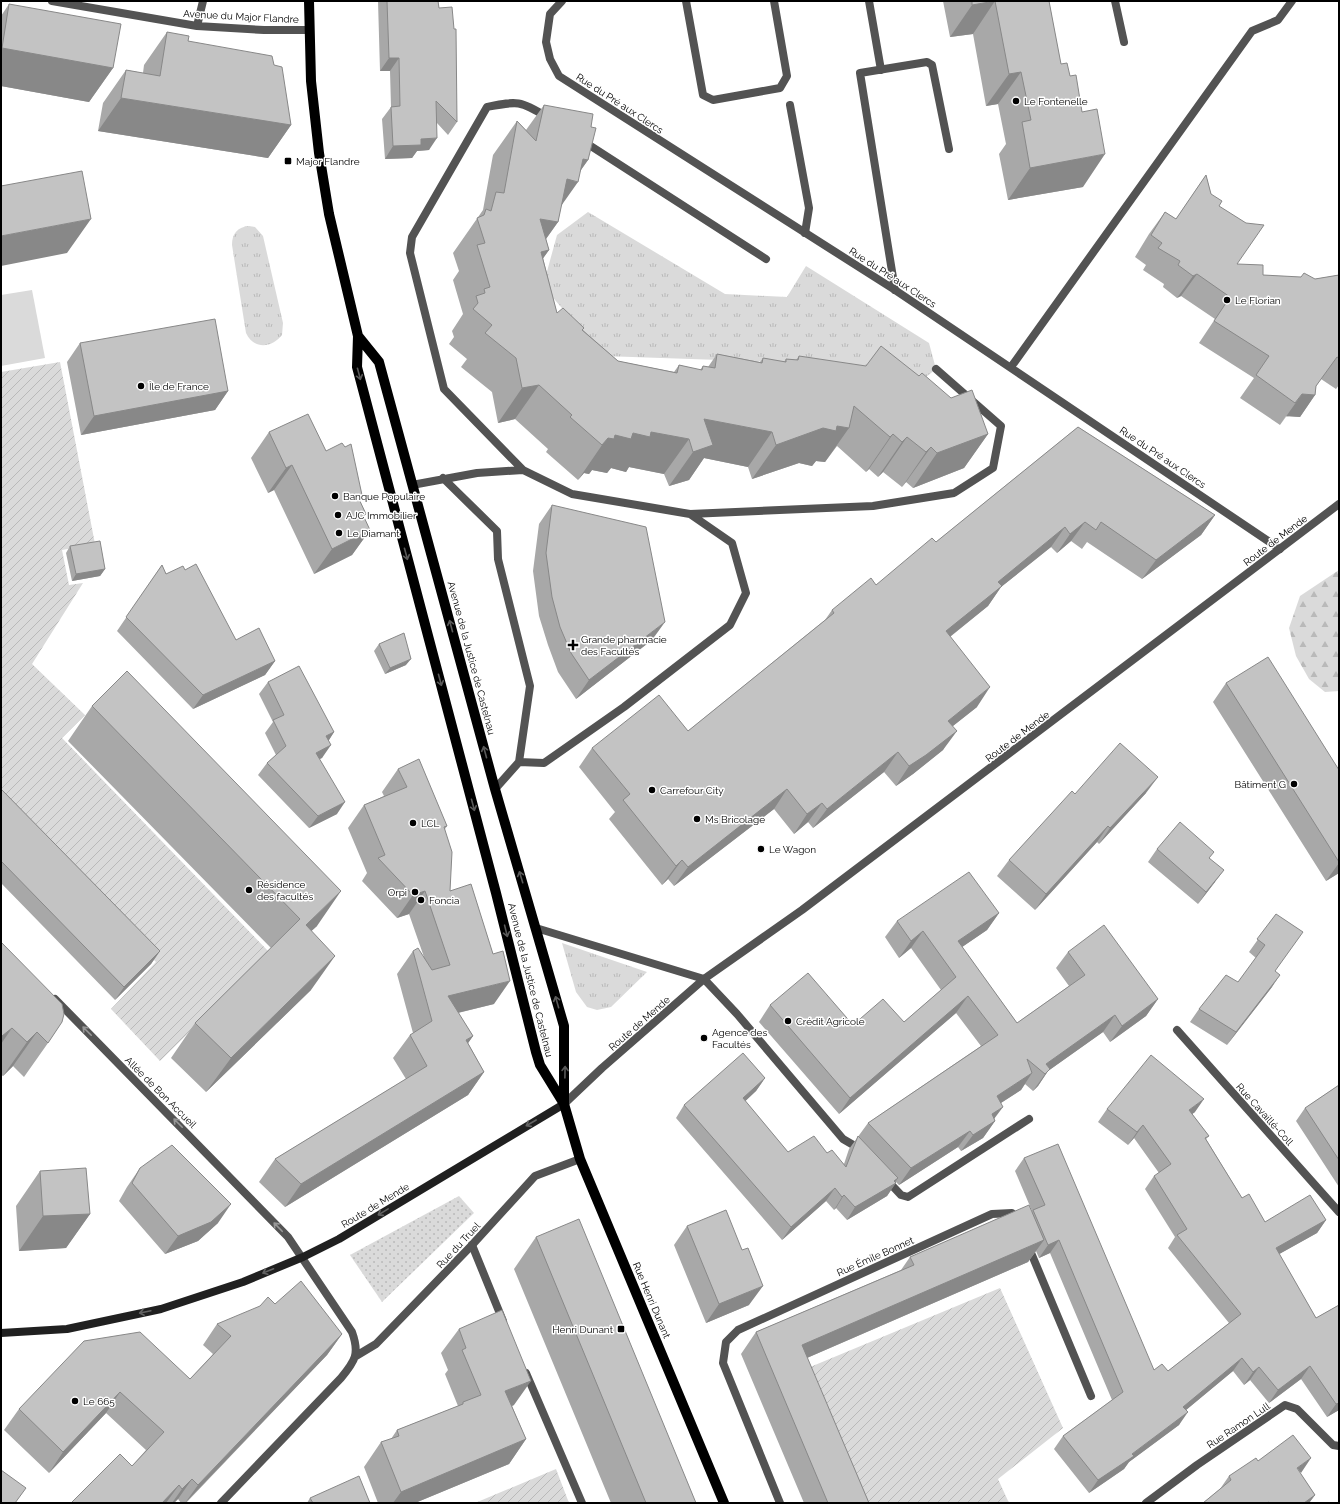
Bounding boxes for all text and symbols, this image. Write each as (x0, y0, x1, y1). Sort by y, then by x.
street label: Avenue du Major Flandre (183, 8, 299, 25)
street label: Rue du Pré aux Clercs (574, 71, 665, 136)
marker: Le Fontenelle (1011, 96, 1021, 106)
place label: Le Fontenelle (1024, 96, 1088, 107)
marker: Major Flandre (283, 156, 293, 166)
place label: Major Flandre (296, 156, 360, 167)
street label: Rue du Pré aux Clercs (847, 245, 938, 310)
marker: Le Florian (1222, 295, 1232, 305)
place label: Le Florian (1235, 295, 1281, 306)
one-way arrow (355, 368, 363, 381)
marker: Île de France (136, 381, 146, 391)
place label: Île de France (149, 381, 209, 392)
street label: Rue du Pré aux Clercs (1118, 424, 1208, 490)
marker: Banque Populaire (330, 491, 340, 501)
place label: Banque Populaire (343, 491, 425, 502)
marker: AJC Immobilier (333, 510, 343, 520)
place label: AJC Immobilier (346, 510, 417, 521)
street label: Route de Mende (1241, 513, 1309, 568)
marker: Le Diamant (334, 528, 344, 538)
place label: Le Diamant (347, 528, 400, 539)
one-way arrow (403, 547, 411, 560)
street label: Avenue de la Justice de Castelnau (446, 580, 497, 736)
one-way arrow (447, 620, 454, 633)
place label: Grande pharmacie des Facultés (581, 634, 667, 657)
marker: Grande pharmacie des Facultés (568, 640, 578, 650)
one-way arrow (437, 673, 444, 686)
street label: Route de Mende (983, 709, 1051, 764)
one-way arrow (480, 746, 488, 759)
place label: Bâtiment G (1235, 779, 1286, 790)
marker: Bâtiment G (1289, 779, 1299, 789)
marker: Carrefour City (647, 785, 657, 795)
place label: Carrefour City (660, 785, 724, 796)
one-way arrow (470, 799, 478, 812)
marker: Ms Bricolage (692, 814, 702, 824)
place label: Ms Bricolage (705, 814, 765, 825)
marker: LCL (408, 818, 418, 828)
place label: LCL (421, 818, 439, 829)
marker: Le Wagon (756, 844, 766, 854)
place label: Le Wagon (769, 844, 816, 855)
one-way arrow (517, 870, 524, 883)
place label: Résidence des facultés (257, 879, 313, 902)
marker: Résidence des facultés (244, 885, 254, 895)
place label: Orpi (388, 887, 407, 898)
marker: Orpi (410, 887, 420, 897)
marker: Foncia (416, 895, 426, 905)
place label: Foncia (429, 895, 459, 906)
street label: Avenue de la Justice de Castelnau (506, 902, 555, 1058)
one-way arrow (502, 924, 510, 937)
street label: Route de Mende (607, 994, 672, 1053)
one-way arrow (553, 995, 561, 1008)
marker: Crédit Agricole (783, 1016, 793, 1026)
place label: Crédit Agricole (796, 1016, 865, 1027)
one-way arrow (82, 1026, 92, 1036)
place label: Agence des Facultés (712, 1027, 767, 1050)
marker: Agence des Facultés (699, 1033, 709, 1043)
street label: Allée de Bon Accueil (123, 1055, 199, 1130)
one-way arrow (561, 1066, 569, 1079)
street label: Rue Cavaillé-Coll (1234, 1081, 1296, 1148)
one-way arrow (173, 1118, 183, 1128)
one-way arrow (525, 1120, 537, 1128)
street label: Route de Mende (339, 1181, 411, 1230)
one-way arrow (377, 1209, 389, 1217)
street label: Rue du Truel (434, 1220, 483, 1270)
one-way arrow (274, 1222, 283, 1232)
street label: Rue Émile Bonnet (835, 1234, 916, 1278)
street label: Rue Henri Dunant (631, 1261, 673, 1340)
one-way arrow (262, 1268, 274, 1276)
one-way arrow (139, 1309, 152, 1317)
place label: Henri Dunant (552, 1324, 614, 1335)
marker: Henri Dunant (616, 1324, 626, 1334)
marker: Le 665 (70, 1396, 80, 1406)
place label: Le 665 (83, 1396, 115, 1407)
street label: Rue Ramon Lull (1205, 1400, 1272, 1451)

